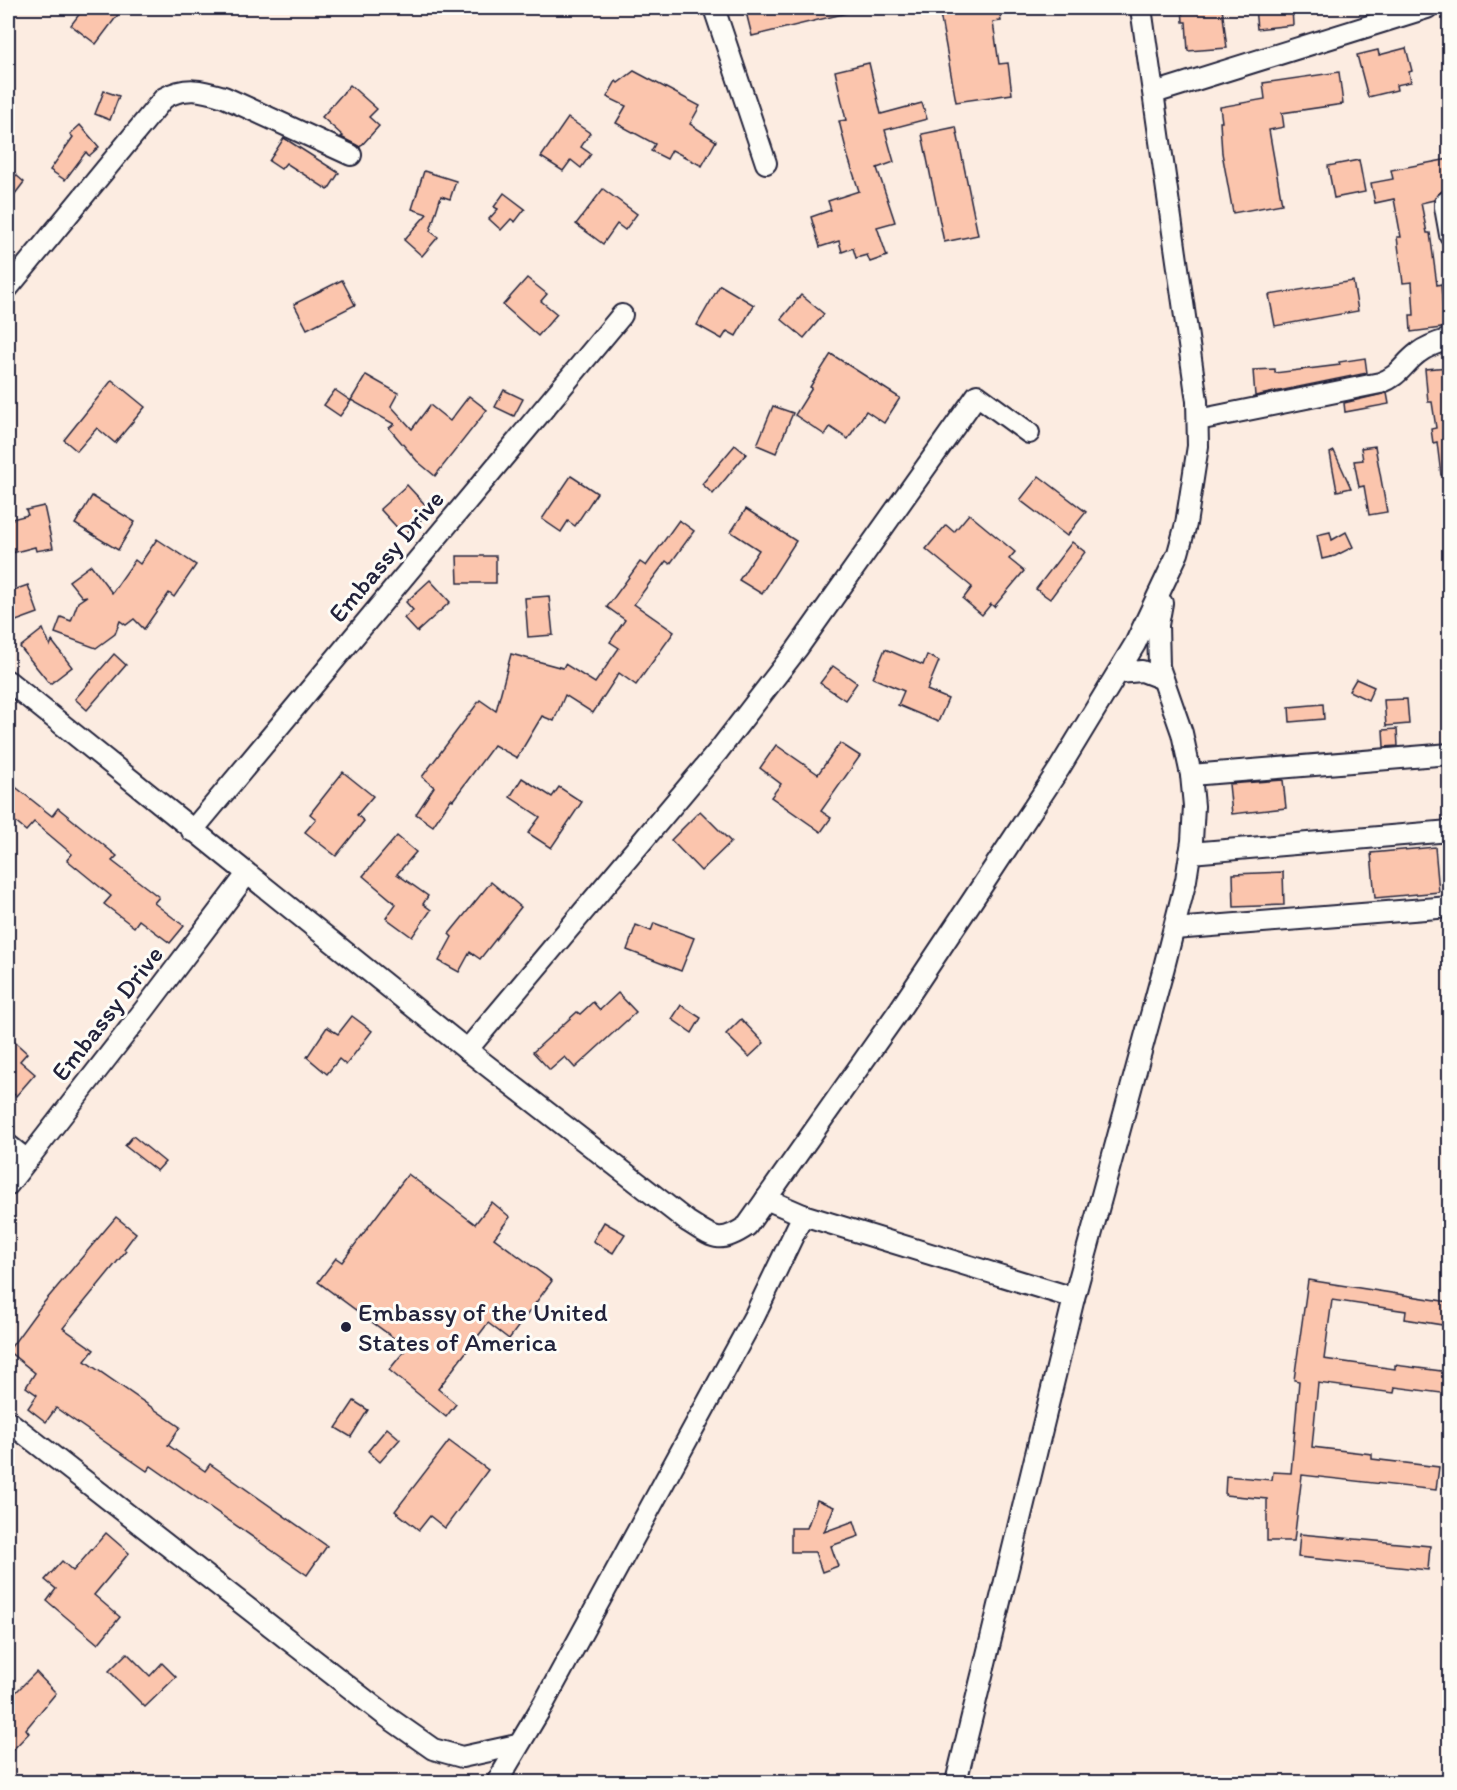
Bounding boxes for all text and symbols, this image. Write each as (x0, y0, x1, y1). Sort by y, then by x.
street label: Embassy Drive (321, 483, 451, 629)
street label: Embassy Drive (44, 939, 170, 1087)
place label: Embassy of the United States of America (358, 1296, 608, 1358)
marker: Embassy of the United States of America (339, 1320, 353, 1334)

